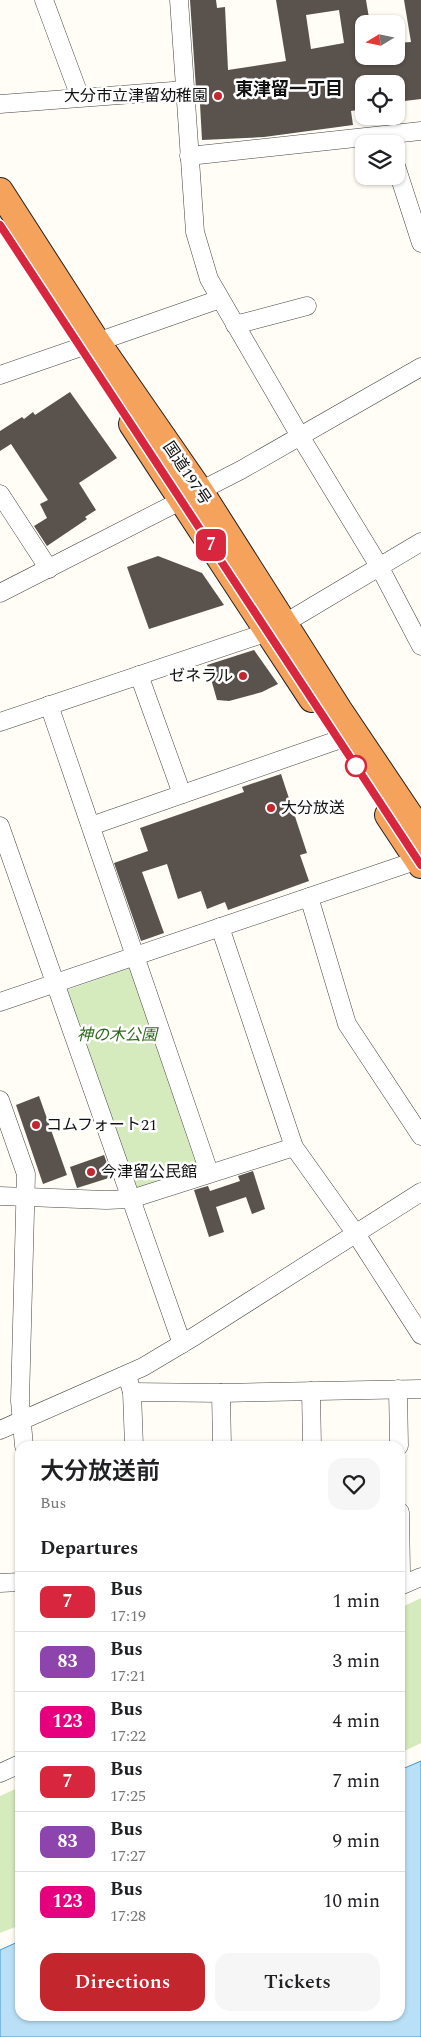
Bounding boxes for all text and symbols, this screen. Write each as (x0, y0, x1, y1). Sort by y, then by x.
north arrow (355, 15, 405, 65)
map controls (355, 15, 405, 185)
button: locate (355, 75, 405, 125)
district label: 東津留一丁目 (235, 76, 343, 103)
place label: 大分市立津留幼稚園 (64, 84, 208, 108)
marker: 大分市立津留幼稚園 (212, 90, 224, 102)
button: layers (355, 135, 405, 185)
street label: 国道197号 (157, 436, 217, 510)
line badge: 7 (195, 529, 227, 561)
text: 7 (206, 531, 216, 558)
place label: ゼネラル (169, 664, 233, 688)
marker: ゼネラル (237, 670, 249, 682)
unlabelled marker (345, 755, 367, 777)
place label: 大分放送 (281, 796, 345, 820)
marker: 大分放送 (265, 802, 277, 814)
park label: 神の木公園 (77, 1023, 159, 1047)
place label: コムフォート21 (46, 1113, 157, 1137)
marker: コムフォート21 (30, 1119, 42, 1131)
place label: 今津留公民館 (101, 1160, 197, 1184)
marker: 今津留公民館 (85, 1166, 97, 1178)
text: 大分放送前 (40, 1454, 160, 1490)
button: heart (328, 1458, 380, 1510)
text: Bus (40, 1491, 66, 1515)
text: Departures (40, 1534, 138, 1563)
text: Bus (110, 1575, 143, 1604)
text: 1 min (332, 1587, 380, 1616)
text: 7 (62, 1588, 73, 1615)
text: 17:19 (110, 1604, 146, 1628)
text: Bus (110, 1635, 143, 1664)
text: 3 min (332, 1647, 380, 1676)
text: 83 (57, 1648, 78, 1675)
text: 17:21 (110, 1664, 146, 1688)
text: Bus (110, 1695, 143, 1724)
text: 4 min (332, 1707, 380, 1736)
text: 123 (52, 1708, 83, 1735)
text: 17:22 (110, 1724, 146, 1748)
text: Bus (110, 1755, 143, 1784)
text: 7 min (332, 1767, 380, 1796)
text: 7 (62, 1768, 73, 1795)
text: 17:25 (110, 1784, 146, 1808)
text: Bus (110, 1815, 143, 1844)
text: 9 min (332, 1827, 380, 1856)
text: 83 (57, 1828, 78, 1855)
text: 17:27 (110, 1844, 146, 1868)
text: Bus (110, 1875, 143, 1904)
text: 10 min (323, 1887, 380, 1916)
text: 123 (52, 1888, 83, 1915)
text: 17:28 (110, 1904, 146, 1928)
button: Directions (40, 1953, 205, 2011)
button: Tickets (215, 1953, 380, 2011)

